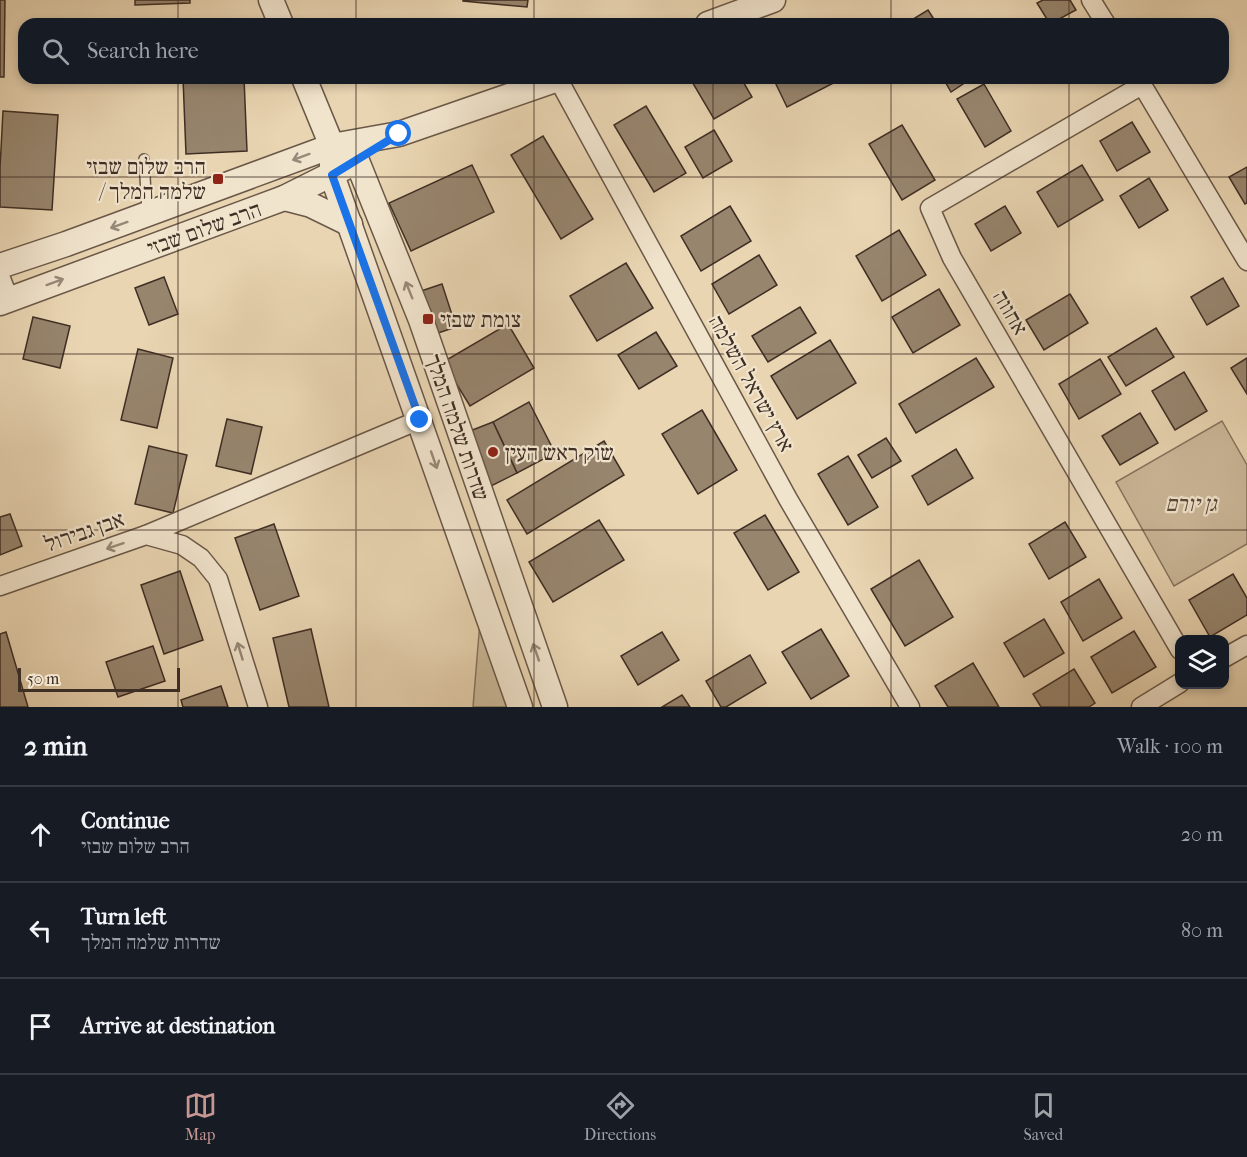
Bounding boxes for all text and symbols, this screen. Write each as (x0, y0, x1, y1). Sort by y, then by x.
search box (18, 18, 1229, 84)
icon: search (39, 35, 72, 68)
text: Search here (87, 38, 199, 64)
route start (385, 120, 411, 146)
one-way arrow (293, 153, 311, 164)
place label: הרב שלום שבזי / שלמה המלך (86, 154, 206, 205)
marker: הרב שלום שבזי / שלמה המלך (211, 172, 225, 186)
street label: הרב שלום שבזי (144, 196, 265, 262)
one-way arrow (110, 221, 128, 232)
one-way arrow (45, 276, 64, 287)
one-way arrow (403, 281, 414, 299)
street label: אחווה (987, 285, 1033, 340)
place label: צומת שבזי (440, 307, 521, 333)
street label: ארץ ישראל השלמה (703, 310, 799, 456)
marker: צומת שבזי (421, 312, 435, 326)
street label: שדרות שלמה המלך (420, 350, 494, 504)
route end (406, 406, 432, 432)
place label: שוק ראש העין (505, 440, 614, 466)
marker: שוק ראש העין (486, 445, 500, 459)
one-way arrow (429, 450, 440, 469)
park label: גן יורם (1165, 491, 1218, 517)
street label: אבן גבירול (41, 506, 128, 558)
one-way arrow (106, 541, 125, 552)
map controls (1175, 635, 1229, 689)
button: layers (1175, 635, 1229, 689)
one-way arrow (234, 642, 245, 661)
one-way arrow (530, 643, 541, 662)
scale bar (18, 665, 180, 692)
text: 50 m (27, 669, 59, 688)
text: 2 min (24, 731, 87, 762)
text: Walk · 100 m (1117, 735, 1223, 758)
text: Continue (81, 808, 170, 834)
icon: ahead (24, 818, 57, 851)
text: 20 m (1181, 823, 1223, 846)
text: הרב שלום שבזי (81, 835, 190, 858)
text: Turn left (81, 904, 167, 930)
icon: left (24, 914, 57, 947)
text: 80 m (1181, 919, 1223, 942)
text: שדרות שלמה המלך (81, 931, 221, 954)
icon: arrive (24, 1010, 57, 1043)
text: Arrive at destination (81, 1013, 275, 1039)
tab: Map (184, 1089, 217, 1144)
tab: Directions (584, 1089, 656, 1144)
tab: Saved (1024, 1089, 1063, 1144)

